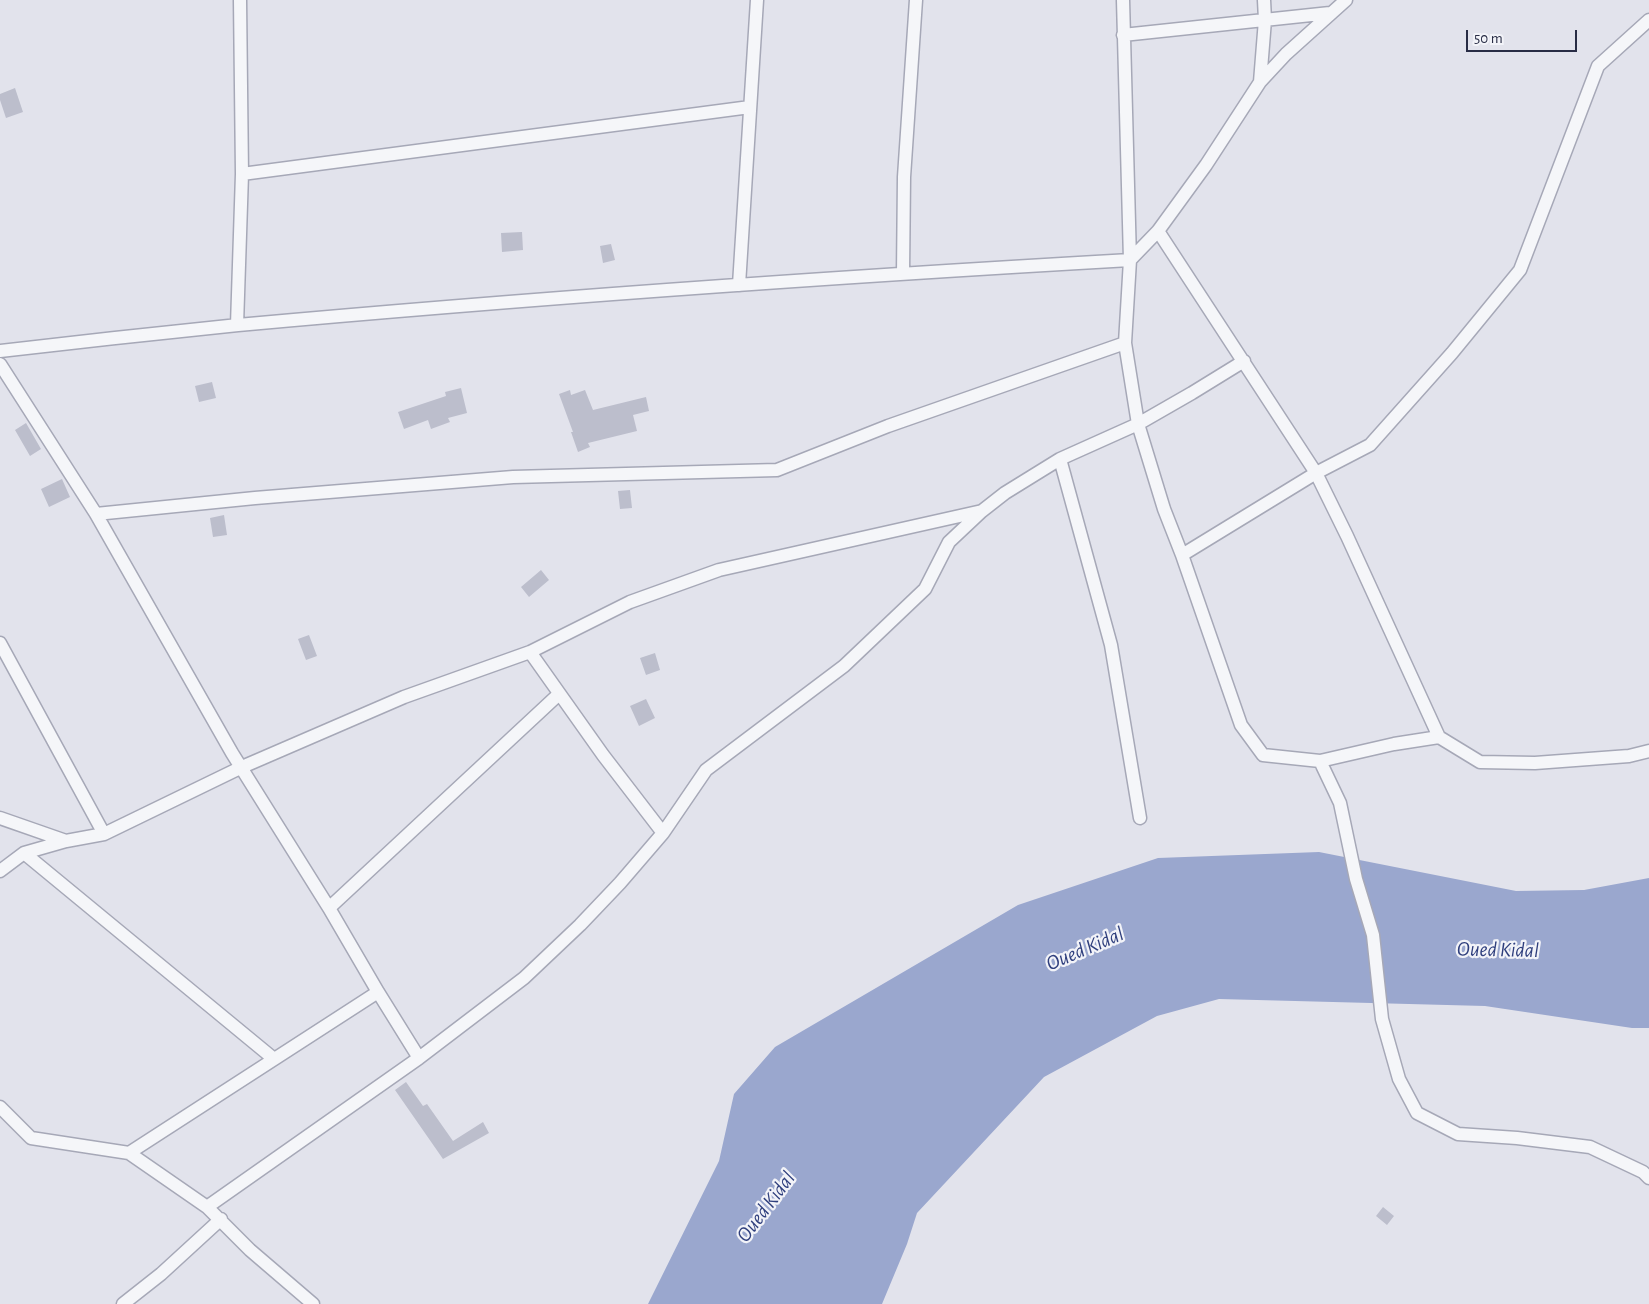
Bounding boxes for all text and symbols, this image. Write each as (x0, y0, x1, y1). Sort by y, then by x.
scale bar (1469, 20, 1580, 52)
text: 50 m (1474, 31, 1503, 46)
water label: Oued Kidal (1042, 921, 1128, 977)
water label: Oued Kidal (1457, 937, 1539, 963)
water label: Oued Kidal (731, 1167, 801, 1247)

